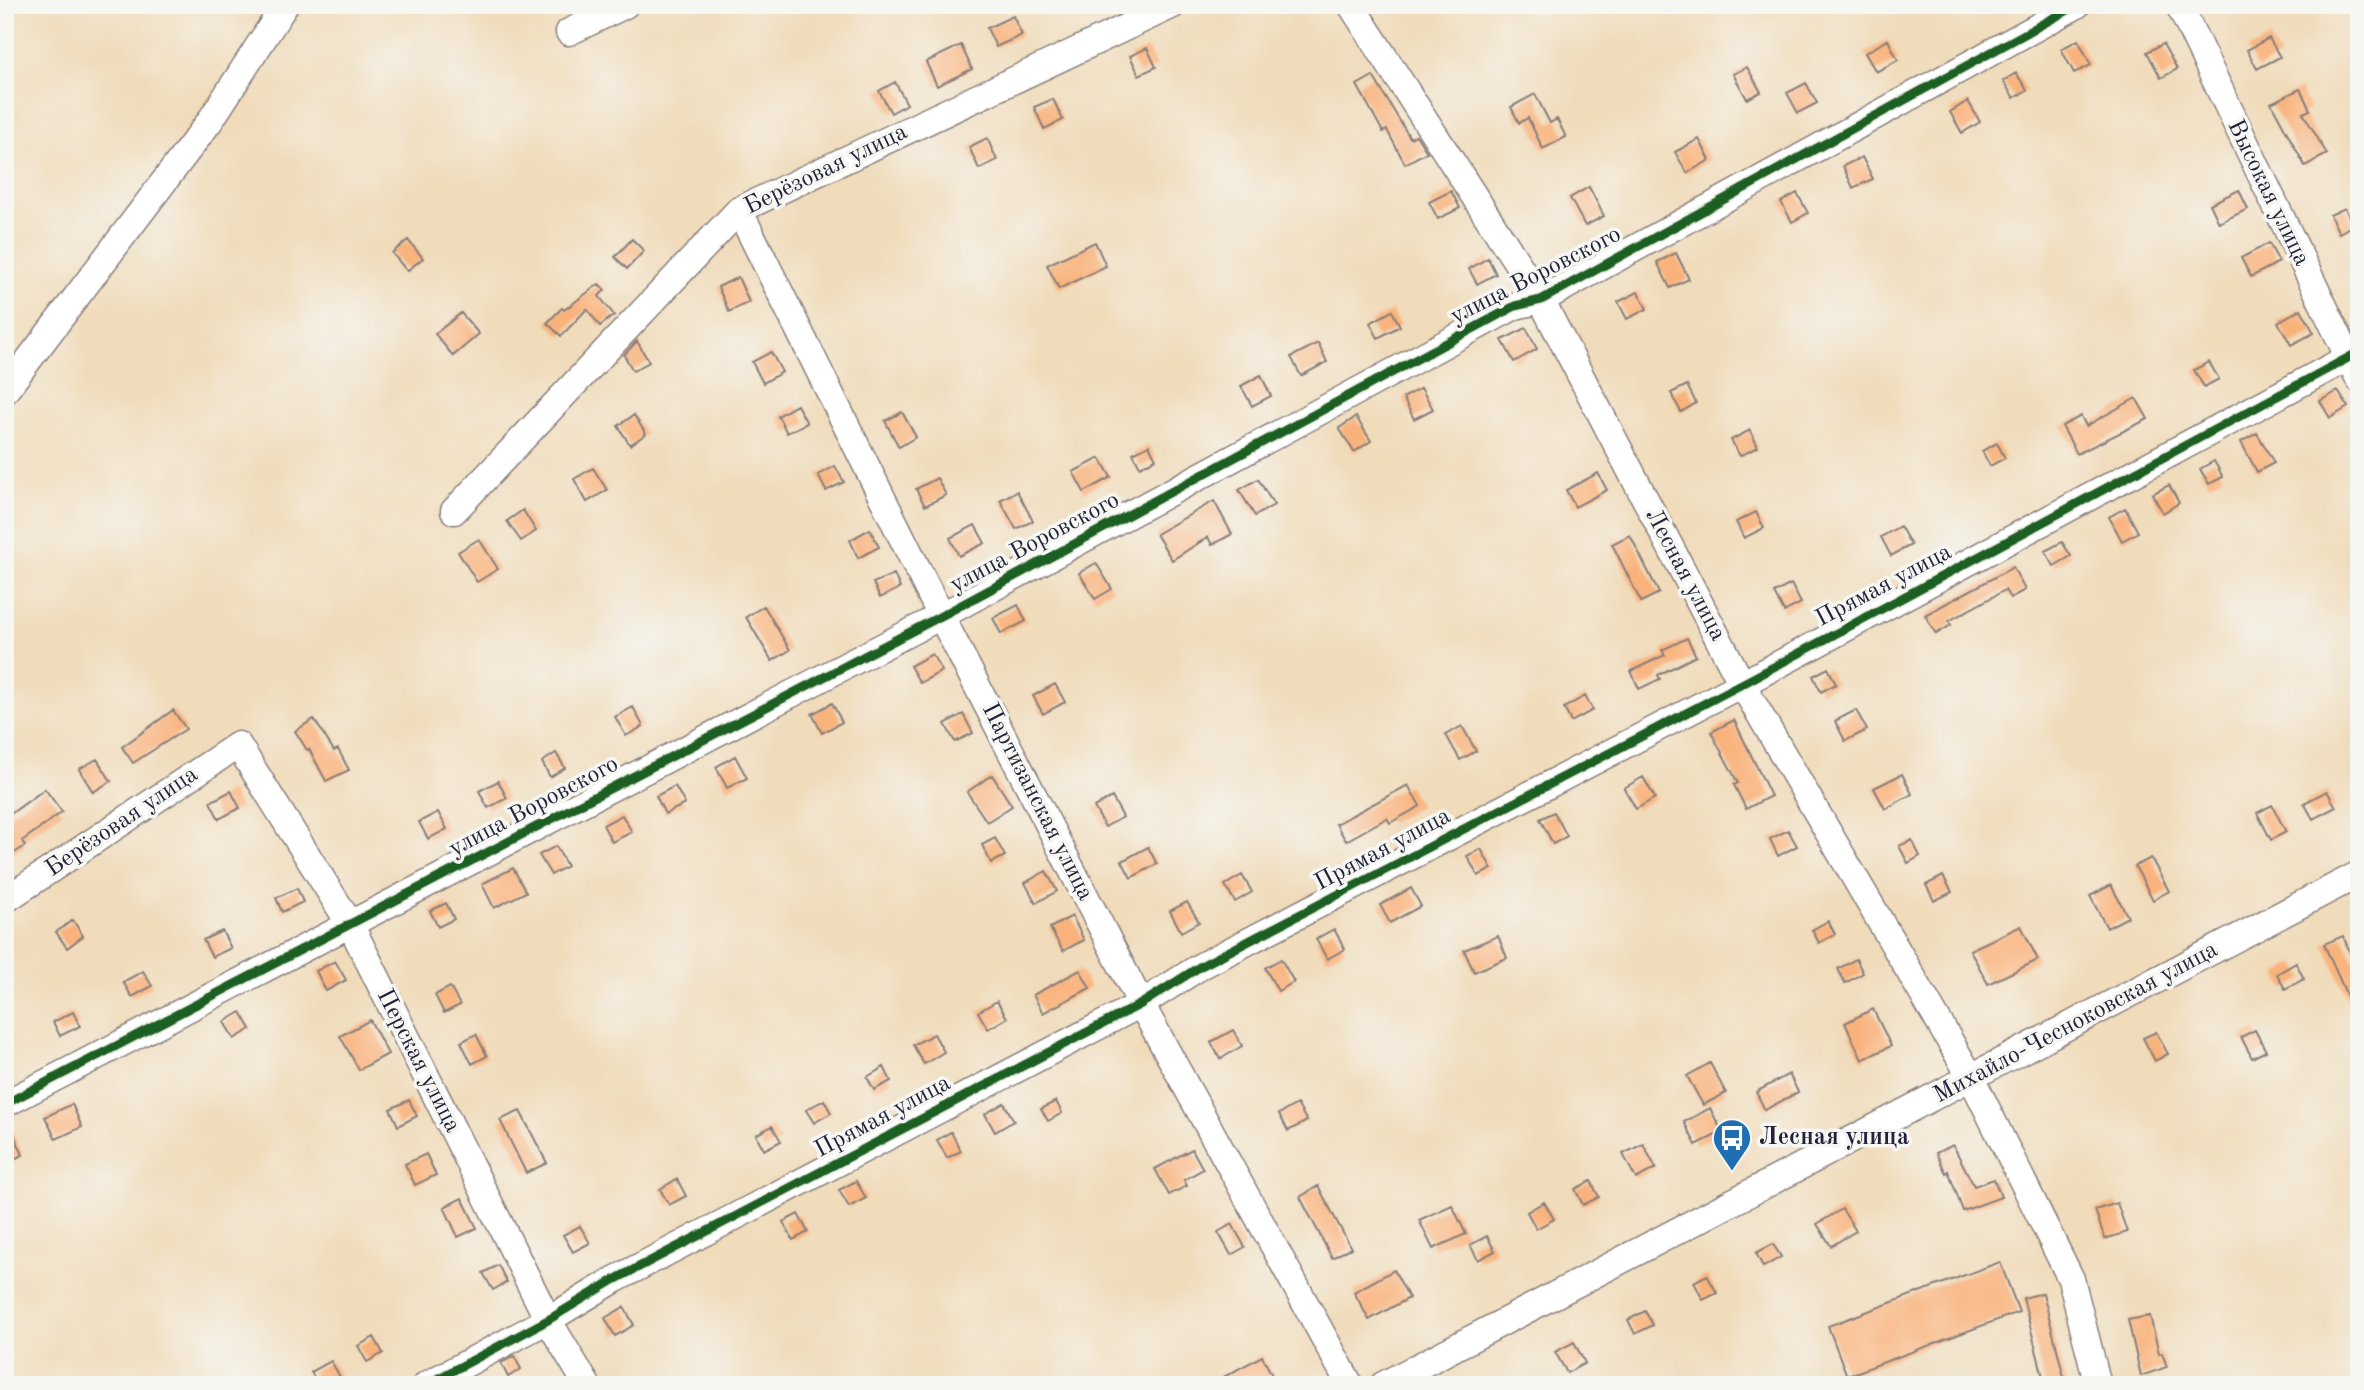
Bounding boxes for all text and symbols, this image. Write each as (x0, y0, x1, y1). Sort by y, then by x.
street label: Высокая улица (2222, 116, 2314, 270)
street label: Берёзовая улица (741, 120, 911, 220)
street label: улица Воровского (1447, 223, 1625, 329)
street label: улица Воровского (946, 488, 1124, 598)
street label: Лесная улица (1640, 505, 1730, 645)
street label: Прямая улица (1812, 540, 1956, 632)
street label: Партизанская улица (977, 700, 1097, 905)
street label: улица Воровского (445, 752, 623, 862)
street label: Берёзовая улица (42, 762, 203, 882)
street label: Прямая улица (1311, 804, 1455, 896)
street label: Михайло-Чесноковская улица (1930, 938, 2222, 1108)
street label: Перская улица (372, 985, 464, 1137)
street label: Прямая улица (811, 1071, 955, 1163)
bus stop icon: Лесная улица (1711, 1117, 1753, 1172)
place label: Лесная улица (1759, 1126, 1909, 1150)

